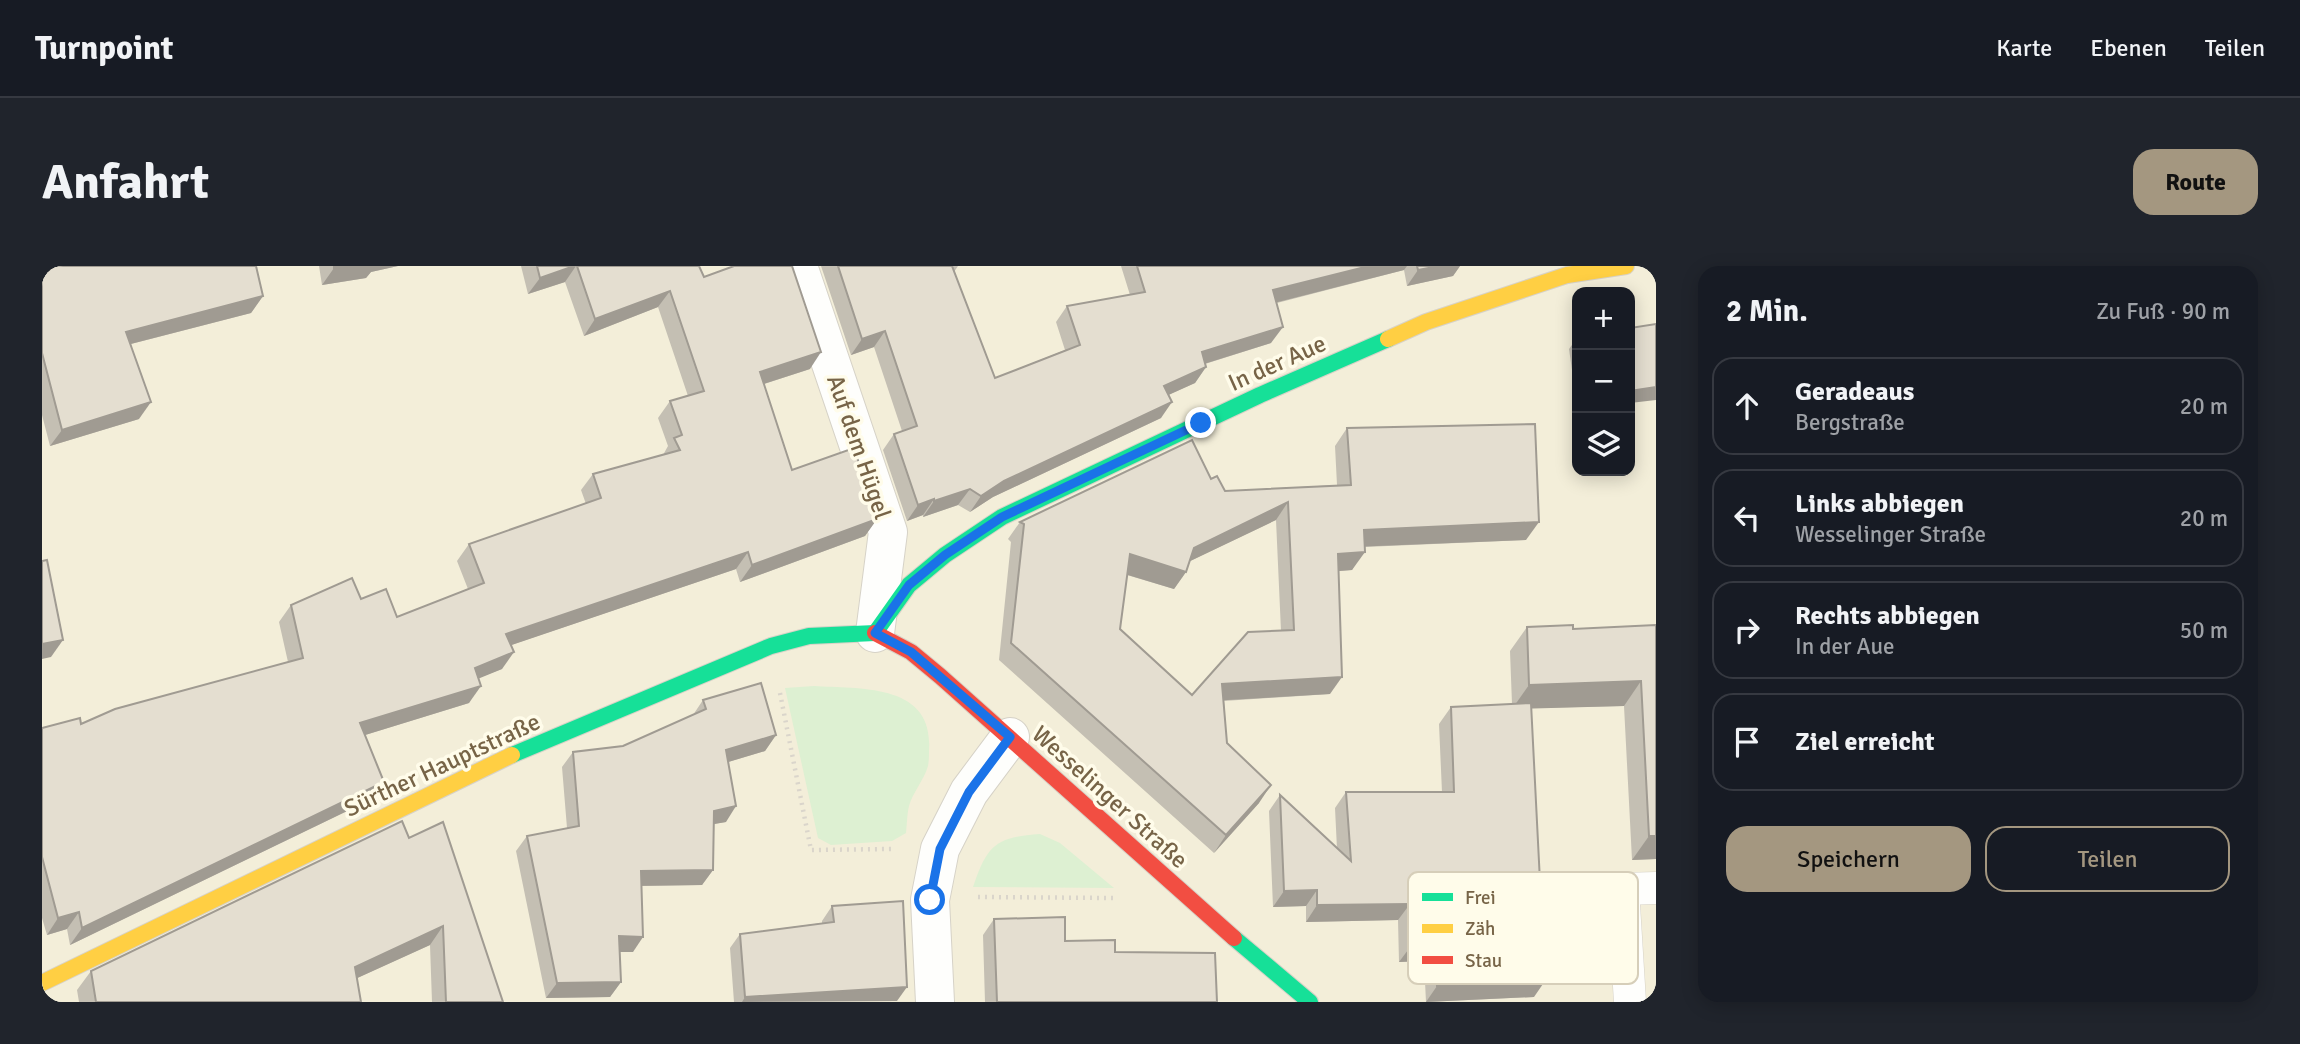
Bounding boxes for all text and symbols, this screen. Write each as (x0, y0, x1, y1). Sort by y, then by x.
text: Turnpoint (35, 28, 173, 69)
text: Karte (1996, 33, 2052, 63)
text: Ebenen (2090, 33, 2167, 63)
text: Teilen (2205, 33, 2265, 63)
button: Route (2133, 149, 2258, 215)
text: Anfahrt (42, 152, 209, 212)
map controls (1572, 287, 1635, 476)
button: + (1572, 287, 1635, 350)
text: 2 Min. (1726, 293, 1808, 330)
text: Zu Fuß · 90 m (2096, 297, 2230, 326)
street label: In der Aue (1224, 328, 1330, 398)
button: − (1572, 350, 1635, 413)
street label: Auf dem Hügel (820, 371, 898, 523)
text: Geradeaus (1795, 376, 1914, 408)
icon: ahead (1728, 387, 1766, 425)
text: 20 m (2180, 392, 2228, 421)
route end (1185, 407, 1216, 438)
text: Bergstraße (1795, 408, 1905, 437)
button: layers (1572, 413, 1635, 476)
text: Links abbiegen (1795, 488, 1964, 520)
icon: left (1728, 499, 1766, 537)
text: 20 m (2180, 504, 2228, 533)
text: Wesselinger Straße (1795, 520, 1986, 549)
text: Rechts abbiegen (1795, 600, 1980, 632)
icon: right (1728, 611, 1766, 649)
text: 50 m (2180, 616, 2228, 645)
text: In der Aue (1795, 632, 1894, 661)
street label: Sürther Hauptstraße (339, 706, 545, 824)
street label: Wesselinger Straße (1026, 719, 1194, 875)
icon: arrive (1728, 723, 1766, 761)
text: Ziel erreicht (1795, 726, 1935, 758)
button: Speichern (1726, 826, 1971, 892)
button: Teilen (1985, 826, 2230, 892)
legend (1408, 872, 1638, 984)
route start (914, 884, 945, 915)
text: Frei (1465, 886, 1496, 910)
text: Zäh (1465, 917, 1495, 941)
text: Stau (1465, 949, 1502, 973)

